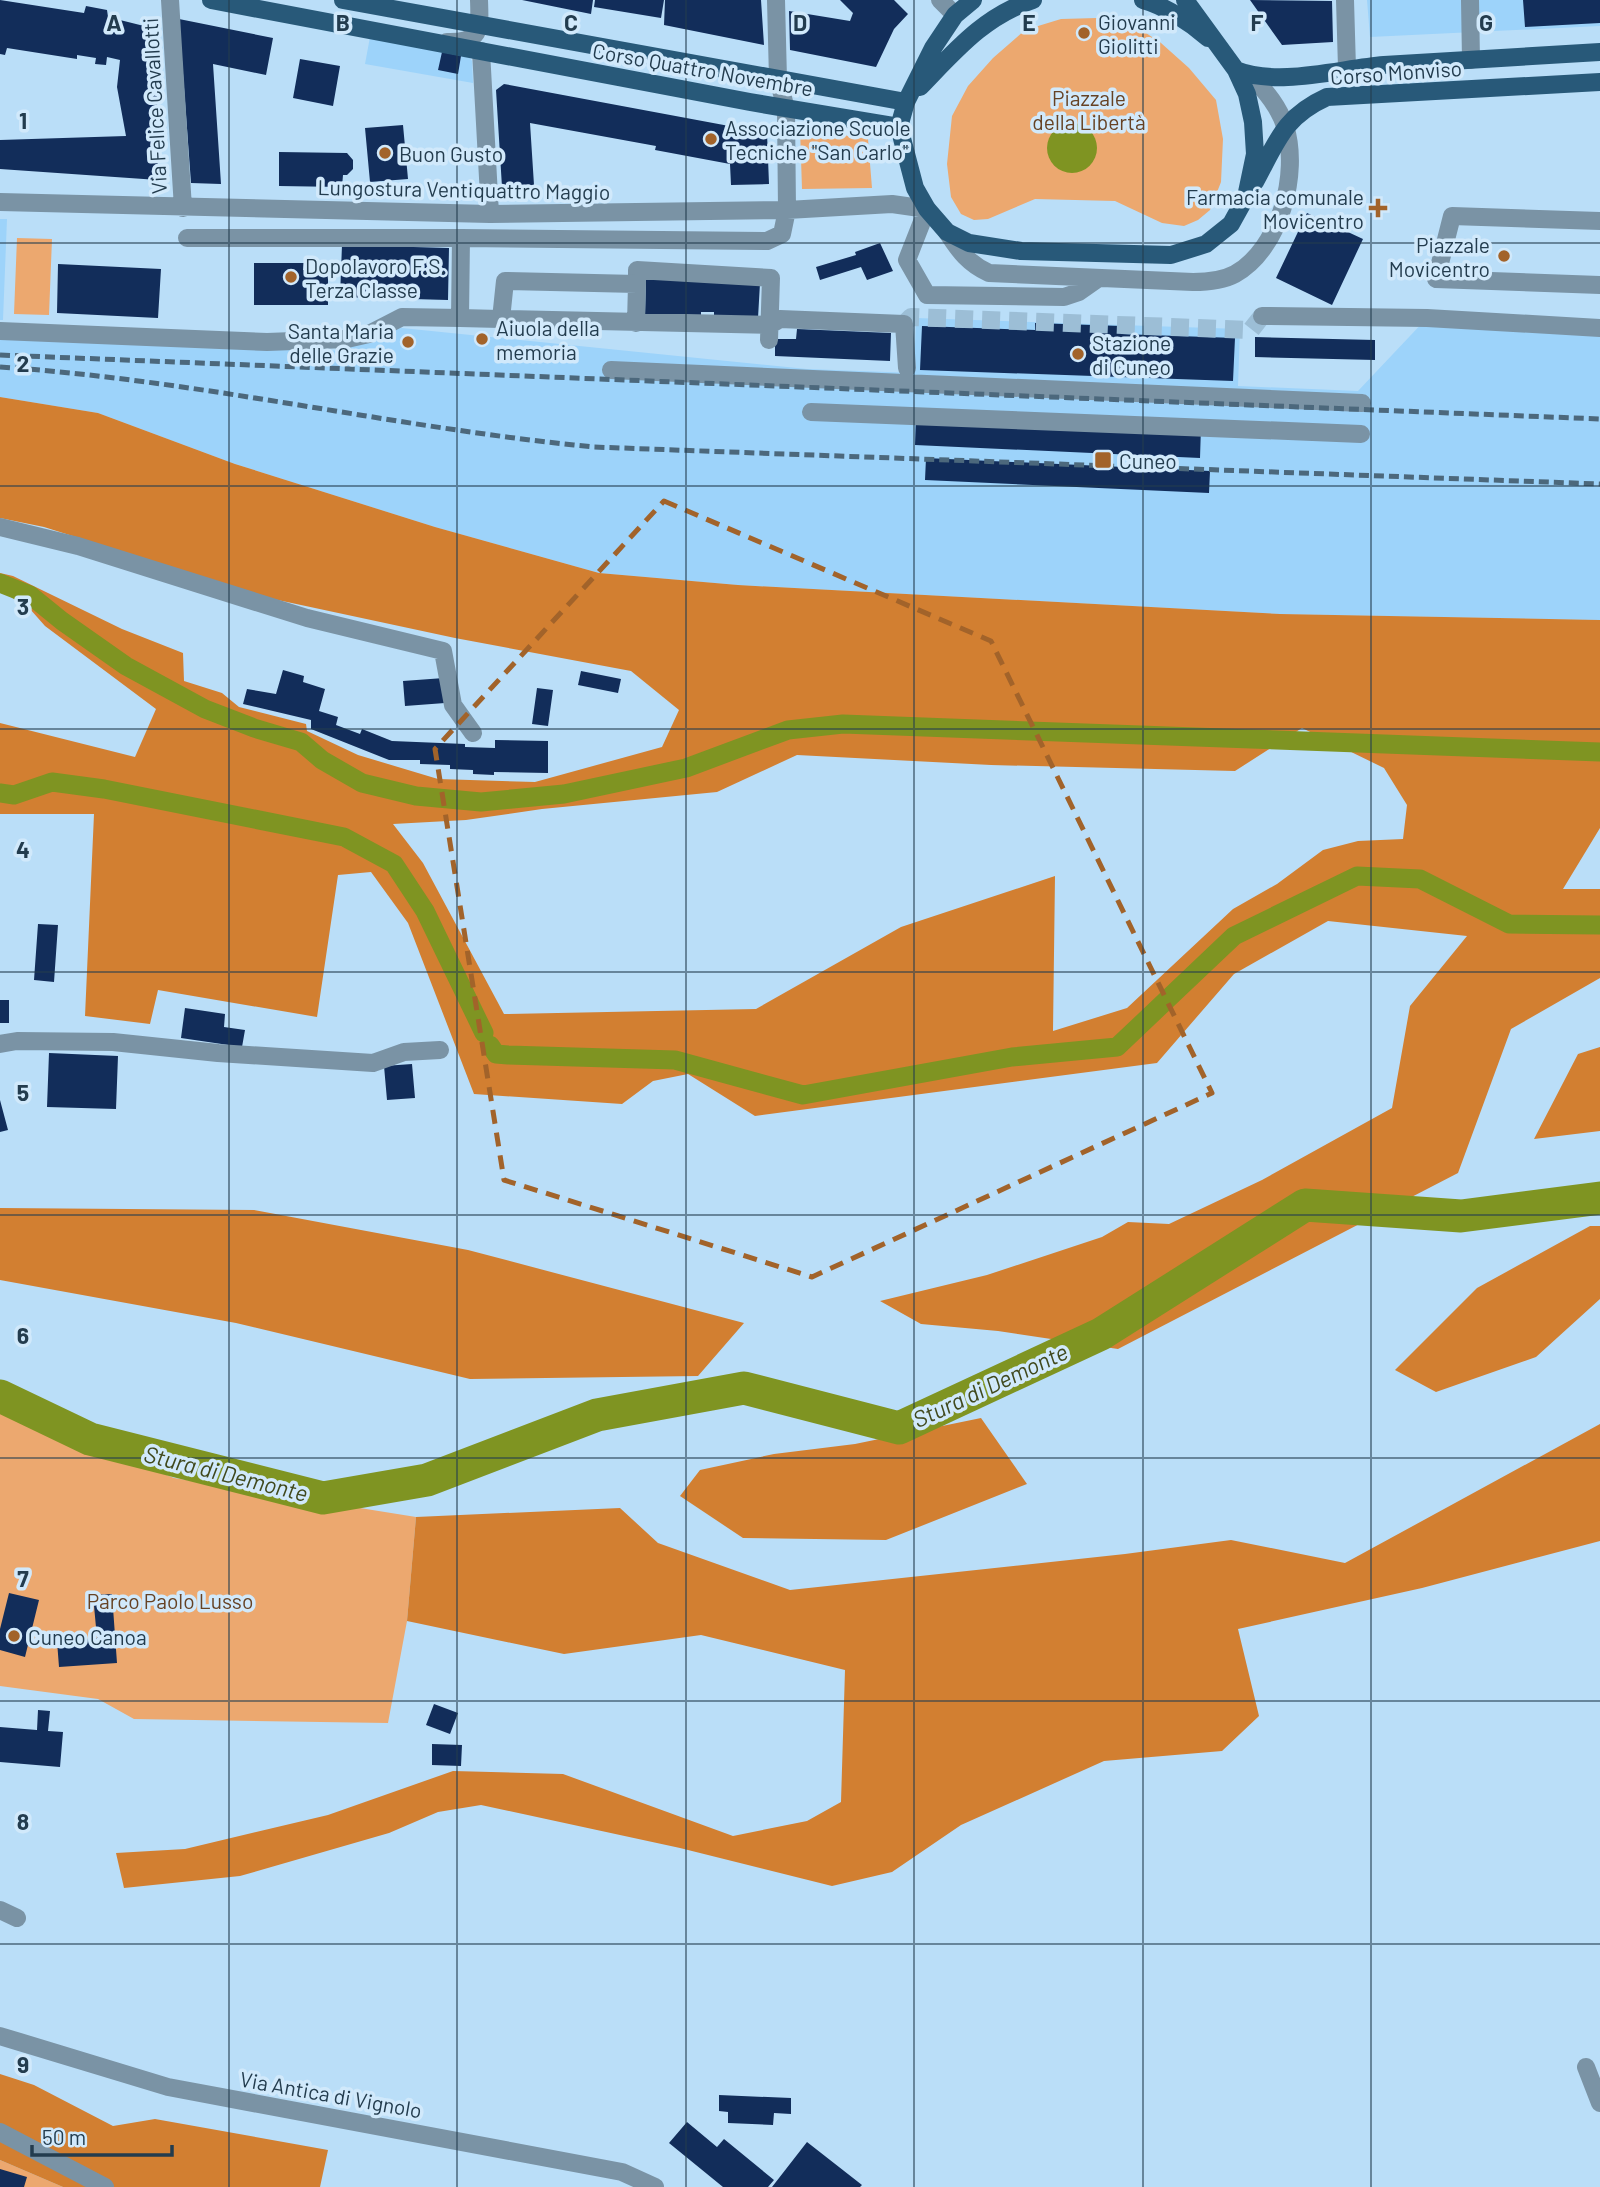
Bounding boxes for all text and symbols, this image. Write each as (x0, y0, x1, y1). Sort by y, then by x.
text: A (106, 8, 122, 36)
text: B (336, 8, 350, 36)
text: C (564, 8, 578, 36)
text: D (793, 8, 807, 36)
text: E (1022, 8, 1036, 36)
text: F (1251, 8, 1264, 36)
text: G (1479, 8, 1493, 36)
place label: Giovanni Giolitti (1098, 9, 1176, 58)
street label: Via Felice Cavallotti (137, 17, 171, 195)
marker: Giovanni Giolitti (1076, 25, 1092, 41)
street label: Corso Quattro Novembre (591, 37, 815, 101)
street label: Corso Monviso (1329, 55, 1463, 89)
park label: Piazzale della Libertà (1032, 85, 1146, 134)
text: 1 (19, 106, 27, 134)
place label: Associazione Scuole Tecniche "San Carlo" (725, 115, 911, 164)
marker: Associazione Scuole Tecniche "San Carlo" (703, 131, 719, 147)
place label: Buon Gusto (399, 141, 503, 166)
marker: Buon Gusto (377, 145, 393, 161)
street label: Lungostura Ventiquattro Maggio (318, 174, 610, 204)
place label: Farmacia comunale Movicentro (1186, 184, 1364, 233)
marker: Farmacia comunale Movicentro (1370, 200, 1386, 216)
place label: Piazzale Movicentro (1389, 232, 1490, 281)
marker: Piazzale Movicentro (1496, 248, 1512, 264)
place label: Dopolavoro F.S. Terza Classe (305, 253, 446, 302)
marker: Dopolavoro F.S. Terza Classe (283, 269, 299, 285)
place label: Aiuola della memoria (496, 315, 600, 364)
place label: Santa Maria delle Grazie (288, 318, 394, 367)
place label: Stazione di Cuneo (1092, 330, 1171, 379)
marker: Aiuola della memoria (474, 331, 490, 347)
marker: Santa Maria delle Grazie (400, 334, 416, 350)
marker: Stazione di Cuneo (1070, 346, 1086, 362)
text: 2 (17, 349, 29, 377)
place label: Cuneo (1119, 448, 1177, 473)
marker: Cuneo (1093, 450, 1113, 470)
text: 3 (17, 592, 29, 620)
text: 4 (16, 835, 30, 863)
text: 5 (17, 1078, 29, 1106)
text: 6 (17, 1321, 29, 1349)
water label: Stura di Demonte (908, 1337, 1072, 1433)
water label: Stura di Demonte (141, 1439, 311, 1507)
text: 7 (17, 1564, 29, 1592)
park label: Parco Paolo Lusso (87, 1588, 253, 1613)
place label: Cuneo Canoa (28, 1624, 147, 1649)
marker: Cuneo Canoa (6, 1628, 22, 1644)
text: 8 (17, 1807, 29, 1835)
text: 9 (17, 2050, 29, 2078)
street label: Via Antica di Vignolo (238, 2066, 424, 2122)
scale bar (32, 2114, 172, 2158)
text: 50 m (42, 2124, 86, 2149)

